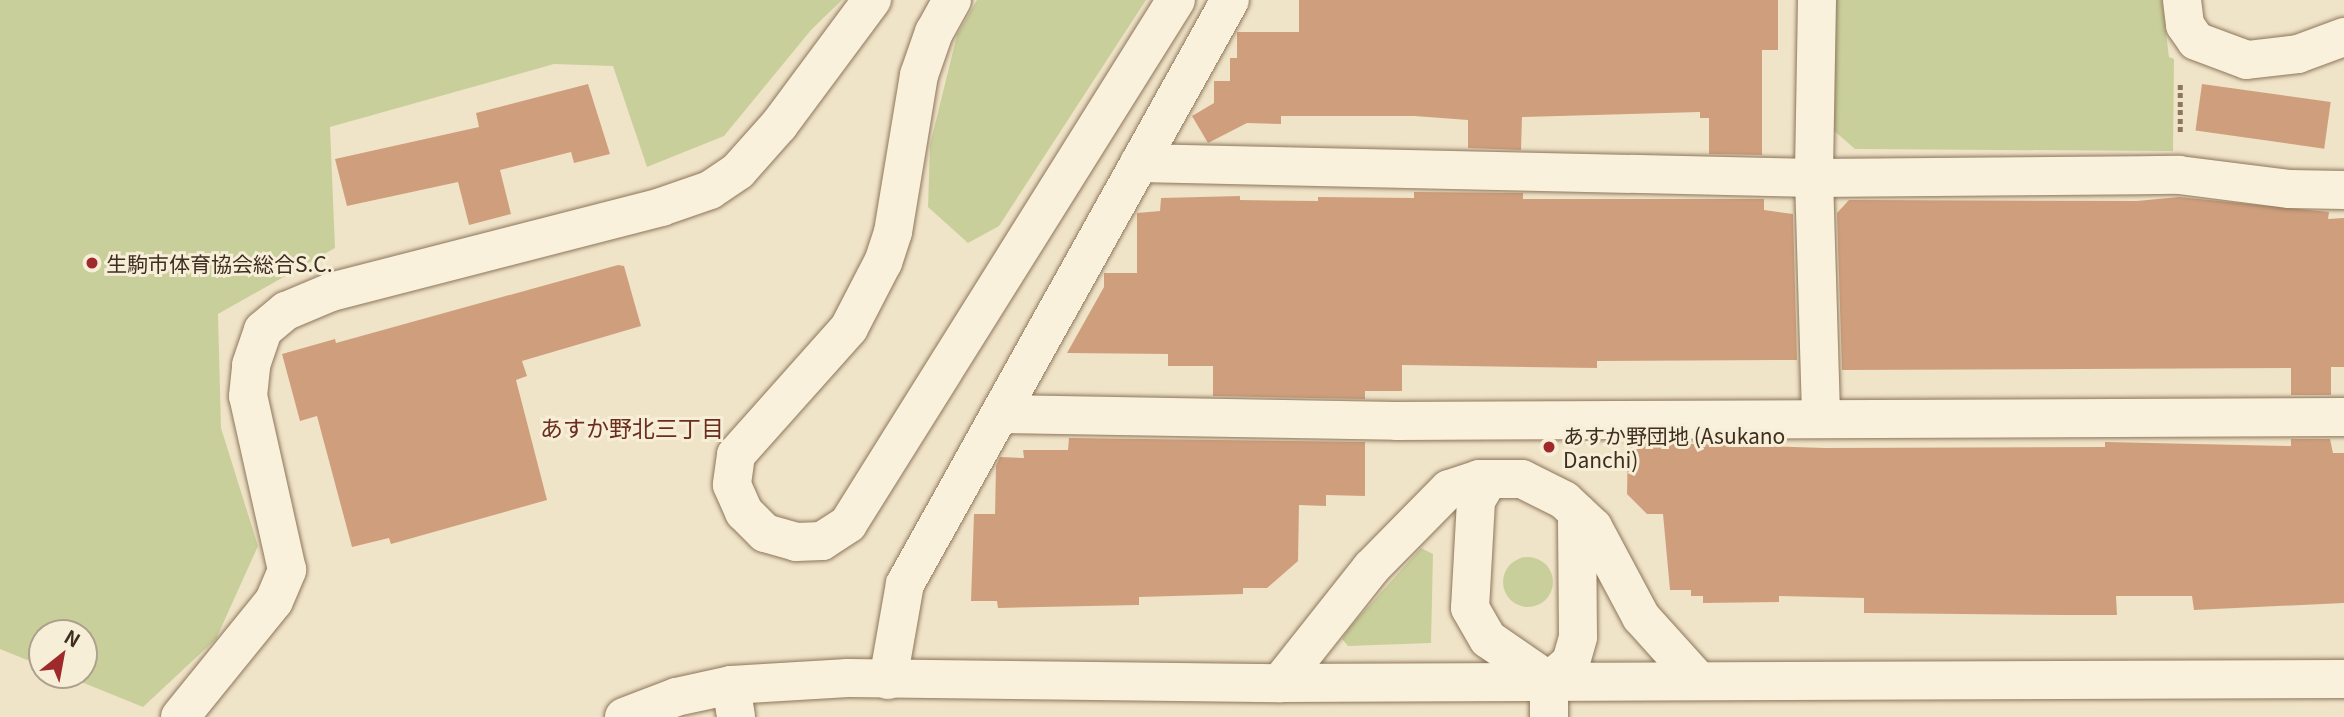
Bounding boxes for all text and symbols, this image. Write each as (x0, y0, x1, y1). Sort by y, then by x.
place label: 生駒市体育協会総合S.C. (106, 250, 333, 276)
marker: 生駒市体育協会総合S.C. (84, 255, 100, 271)
district label: あすか野北三丁目 (540, 413, 724, 441)
place label: あすか野団地 (Asukano Danchi) (1563, 422, 1785, 472)
marker: あすか野団地 (Asukano Danchi) (1541, 439, 1557, 455)
north arrow (28, 619, 98, 689)
text: N (60, 622, 86, 653)

